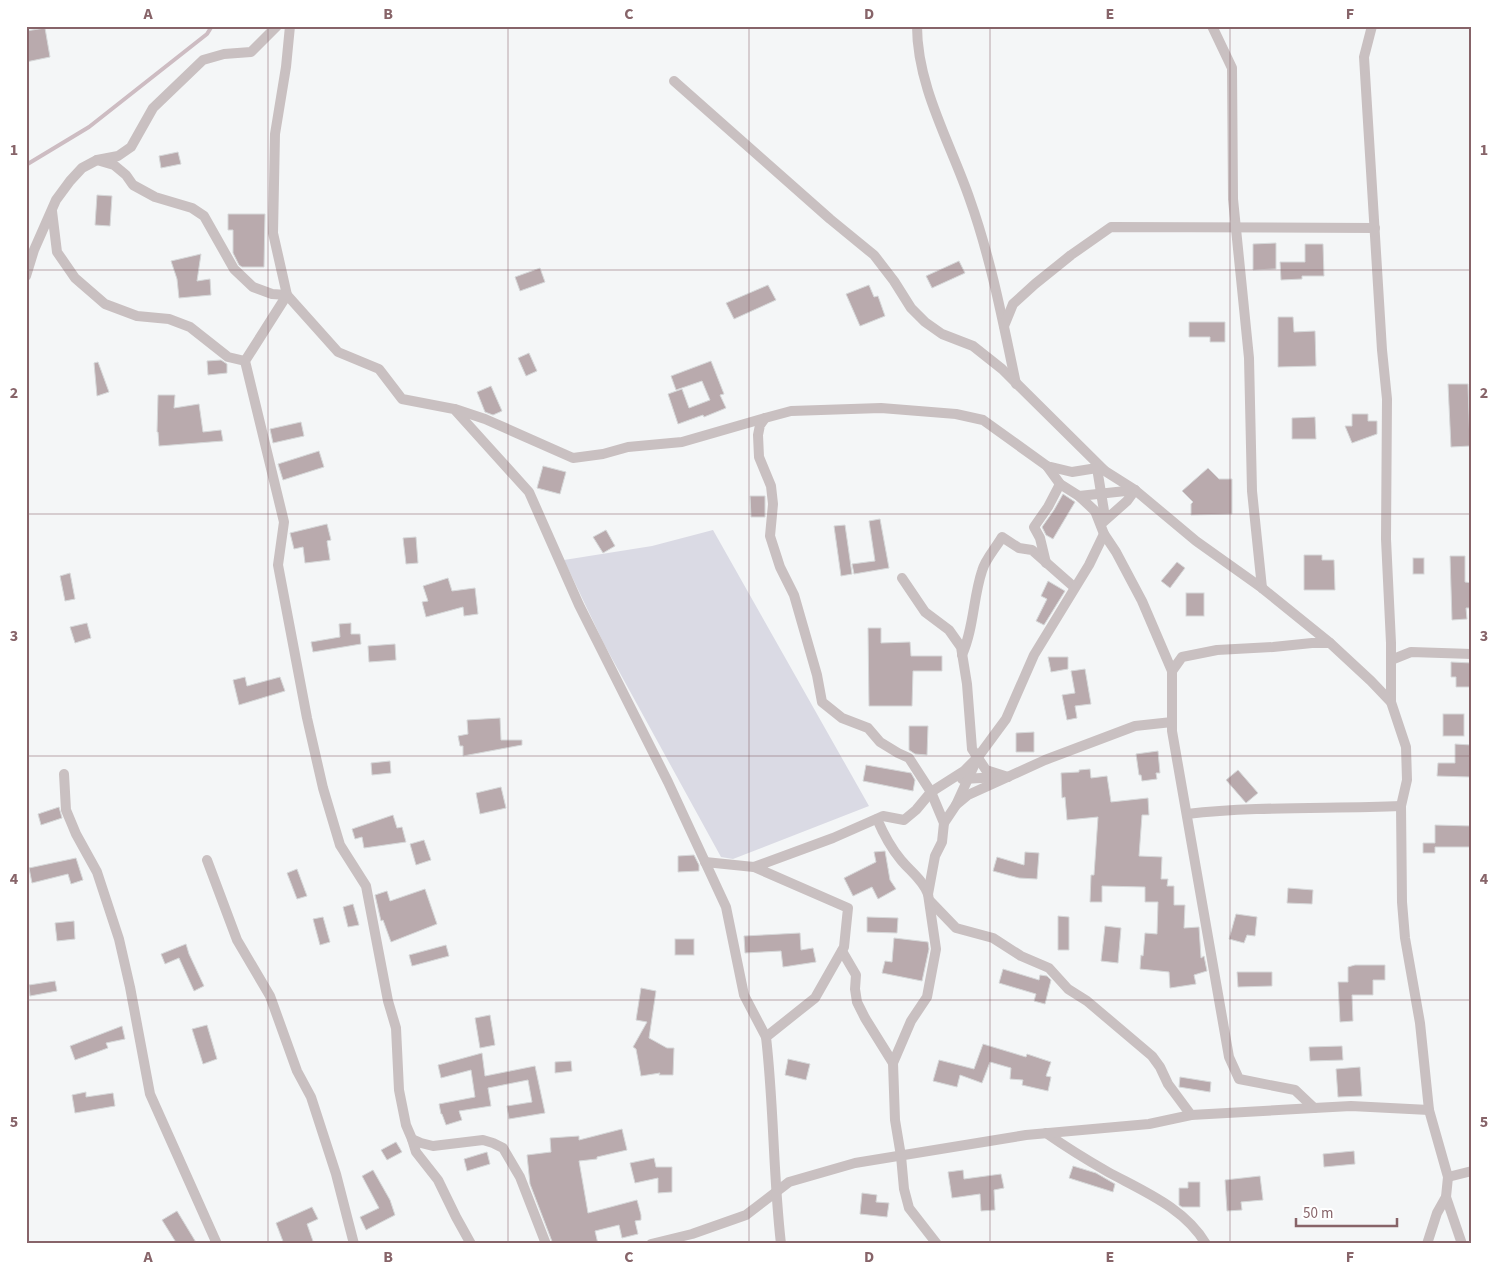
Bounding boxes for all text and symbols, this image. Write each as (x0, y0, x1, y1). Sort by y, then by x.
text: A (142, 3, 153, 25)
text: B (383, 3, 393, 25)
text: C (624, 3, 634, 25)
text: D (864, 3, 874, 25)
text: E (1106, 3, 1114, 25)
text: F (1346, 3, 1354, 25)
text: 1 (10, 139, 18, 161)
text: 1 (1480, 139, 1488, 161)
text: 2 (10, 382, 18, 404)
text: 2 (1480, 382, 1488, 404)
text: 3 (10, 625, 18, 647)
text: 3 (1480, 625, 1488, 647)
text: 4 (10, 868, 19, 890)
text: 4 (1480, 868, 1489, 890)
text: 5 (10, 1111, 18, 1133)
text: 5 (1480, 1111, 1488, 1133)
scale bar (1296, 1195, 1397, 1227)
text: 50 m (1303, 1203, 1333, 1224)
text: A (142, 1246, 153, 1268)
text: B (383, 1246, 393, 1268)
text: C (624, 1246, 634, 1268)
text: D (864, 1246, 874, 1268)
text: E (1106, 1246, 1114, 1268)
text: F (1346, 1246, 1354, 1268)

